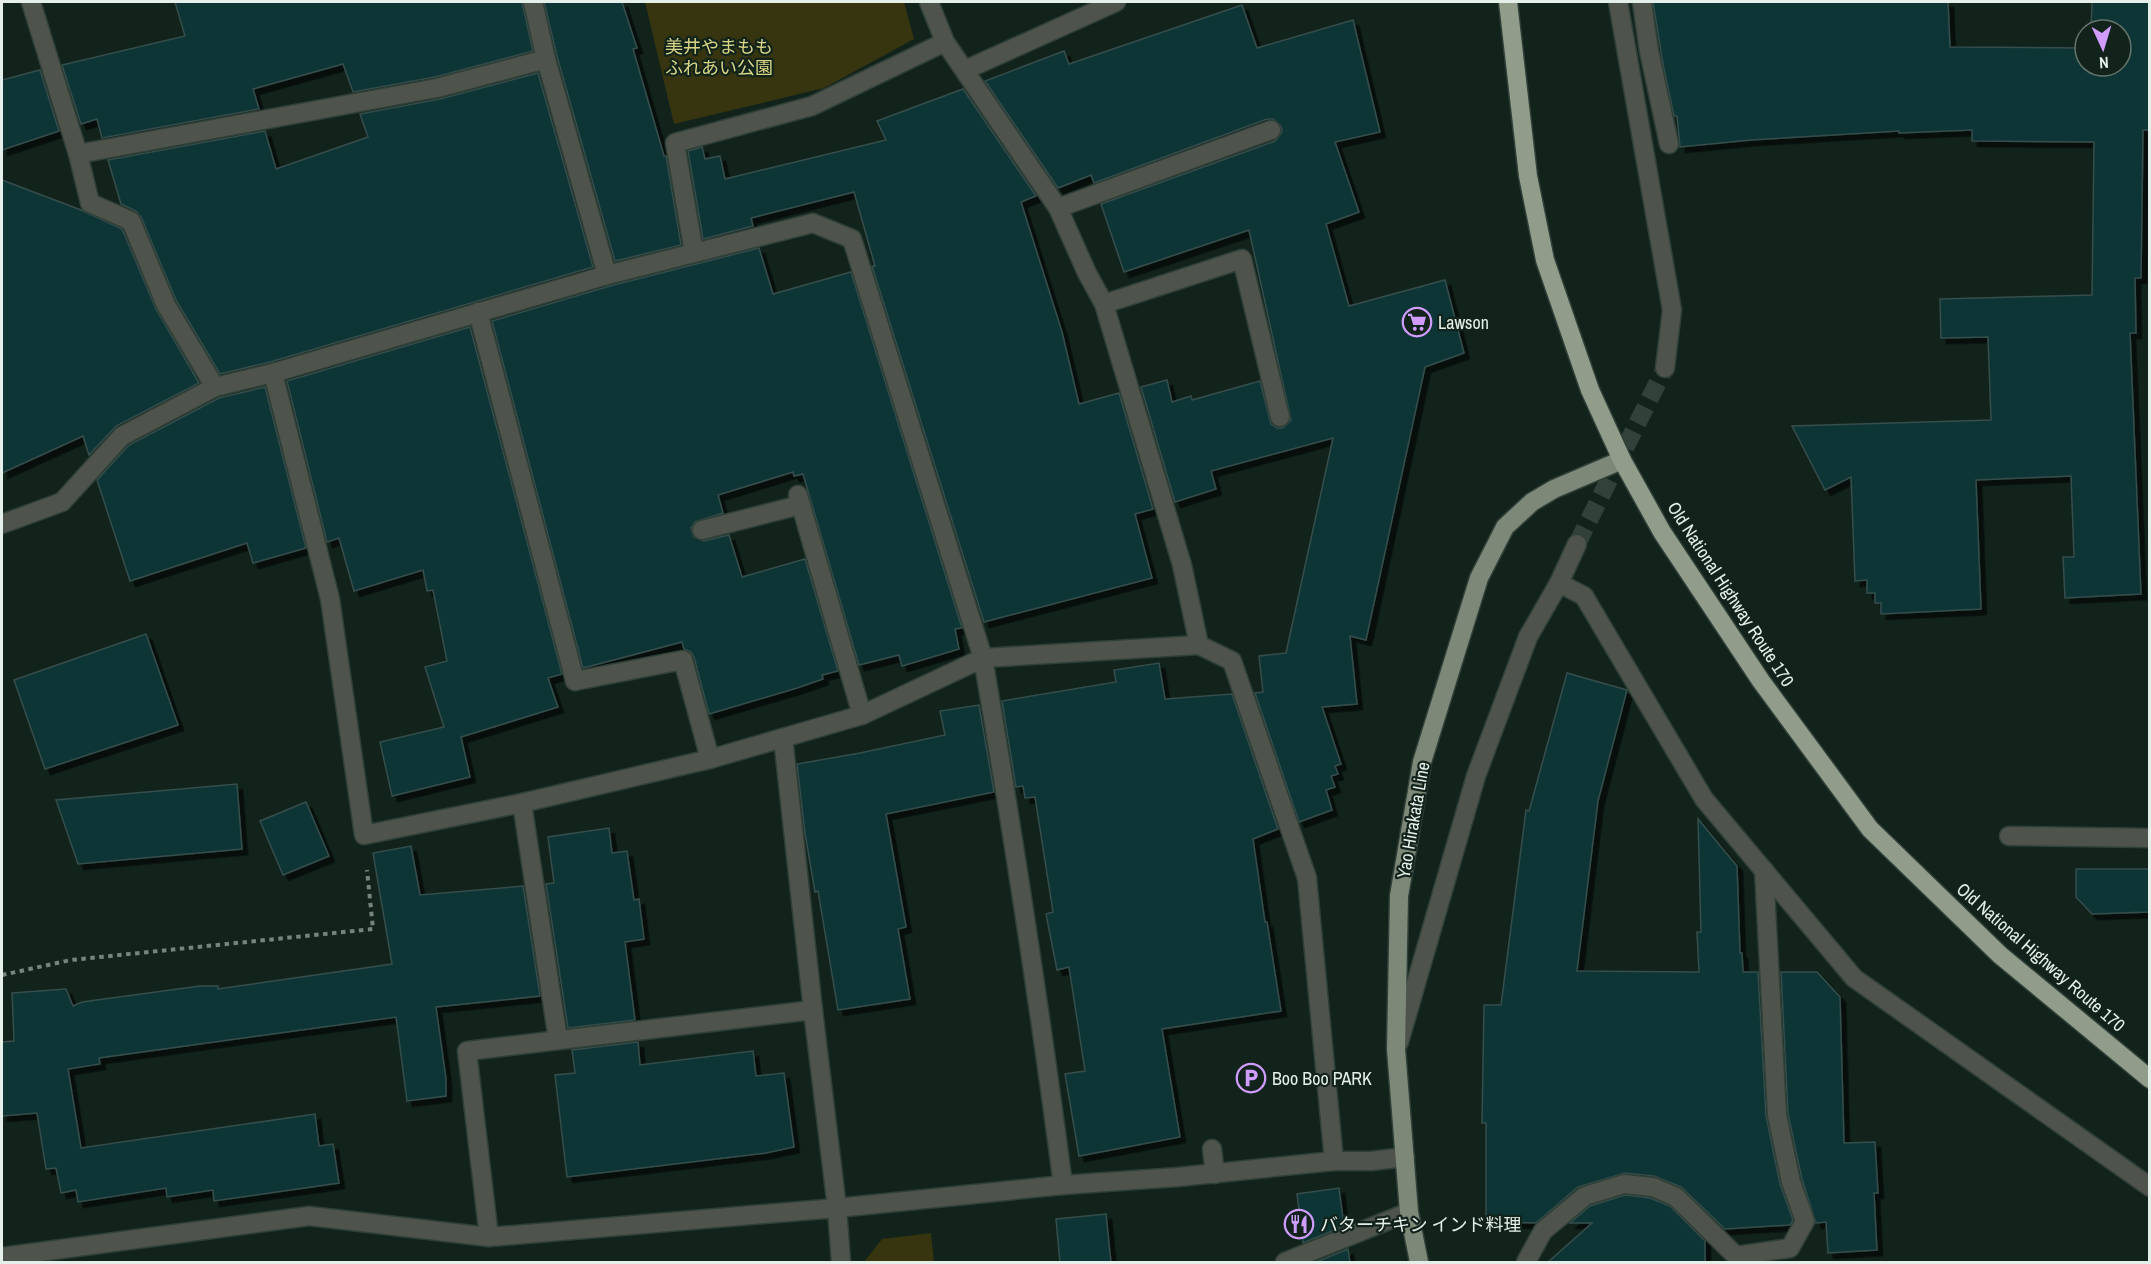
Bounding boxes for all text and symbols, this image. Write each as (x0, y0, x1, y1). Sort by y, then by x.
north arrow (2073, 18, 2133, 78)
park label: 美井やまもも ふれあい公園 (665, 34, 773, 80)
text: N (2099, 52, 2110, 74)
supermarket icon: Lawson (1401, 306, 1433, 338)
place label: Lawson (1438, 310, 1489, 335)
street label: Old National Highway Route 170 (1662, 497, 1800, 691)
street label: Yao Hirakata Line (1390, 760, 1436, 880)
street label: Old National Highway Route 170 (1951, 877, 2131, 1037)
parking icon: Boo Boo PARK (1235, 1062, 1267, 1094)
place label: Boo Boo PARK (1272, 1066, 1372, 1091)
restaurant icon: バターチキン インド料理 (1283, 1208, 1315, 1240)
place label: バターチキン インド料理 (1320, 1212, 1522, 1237)

